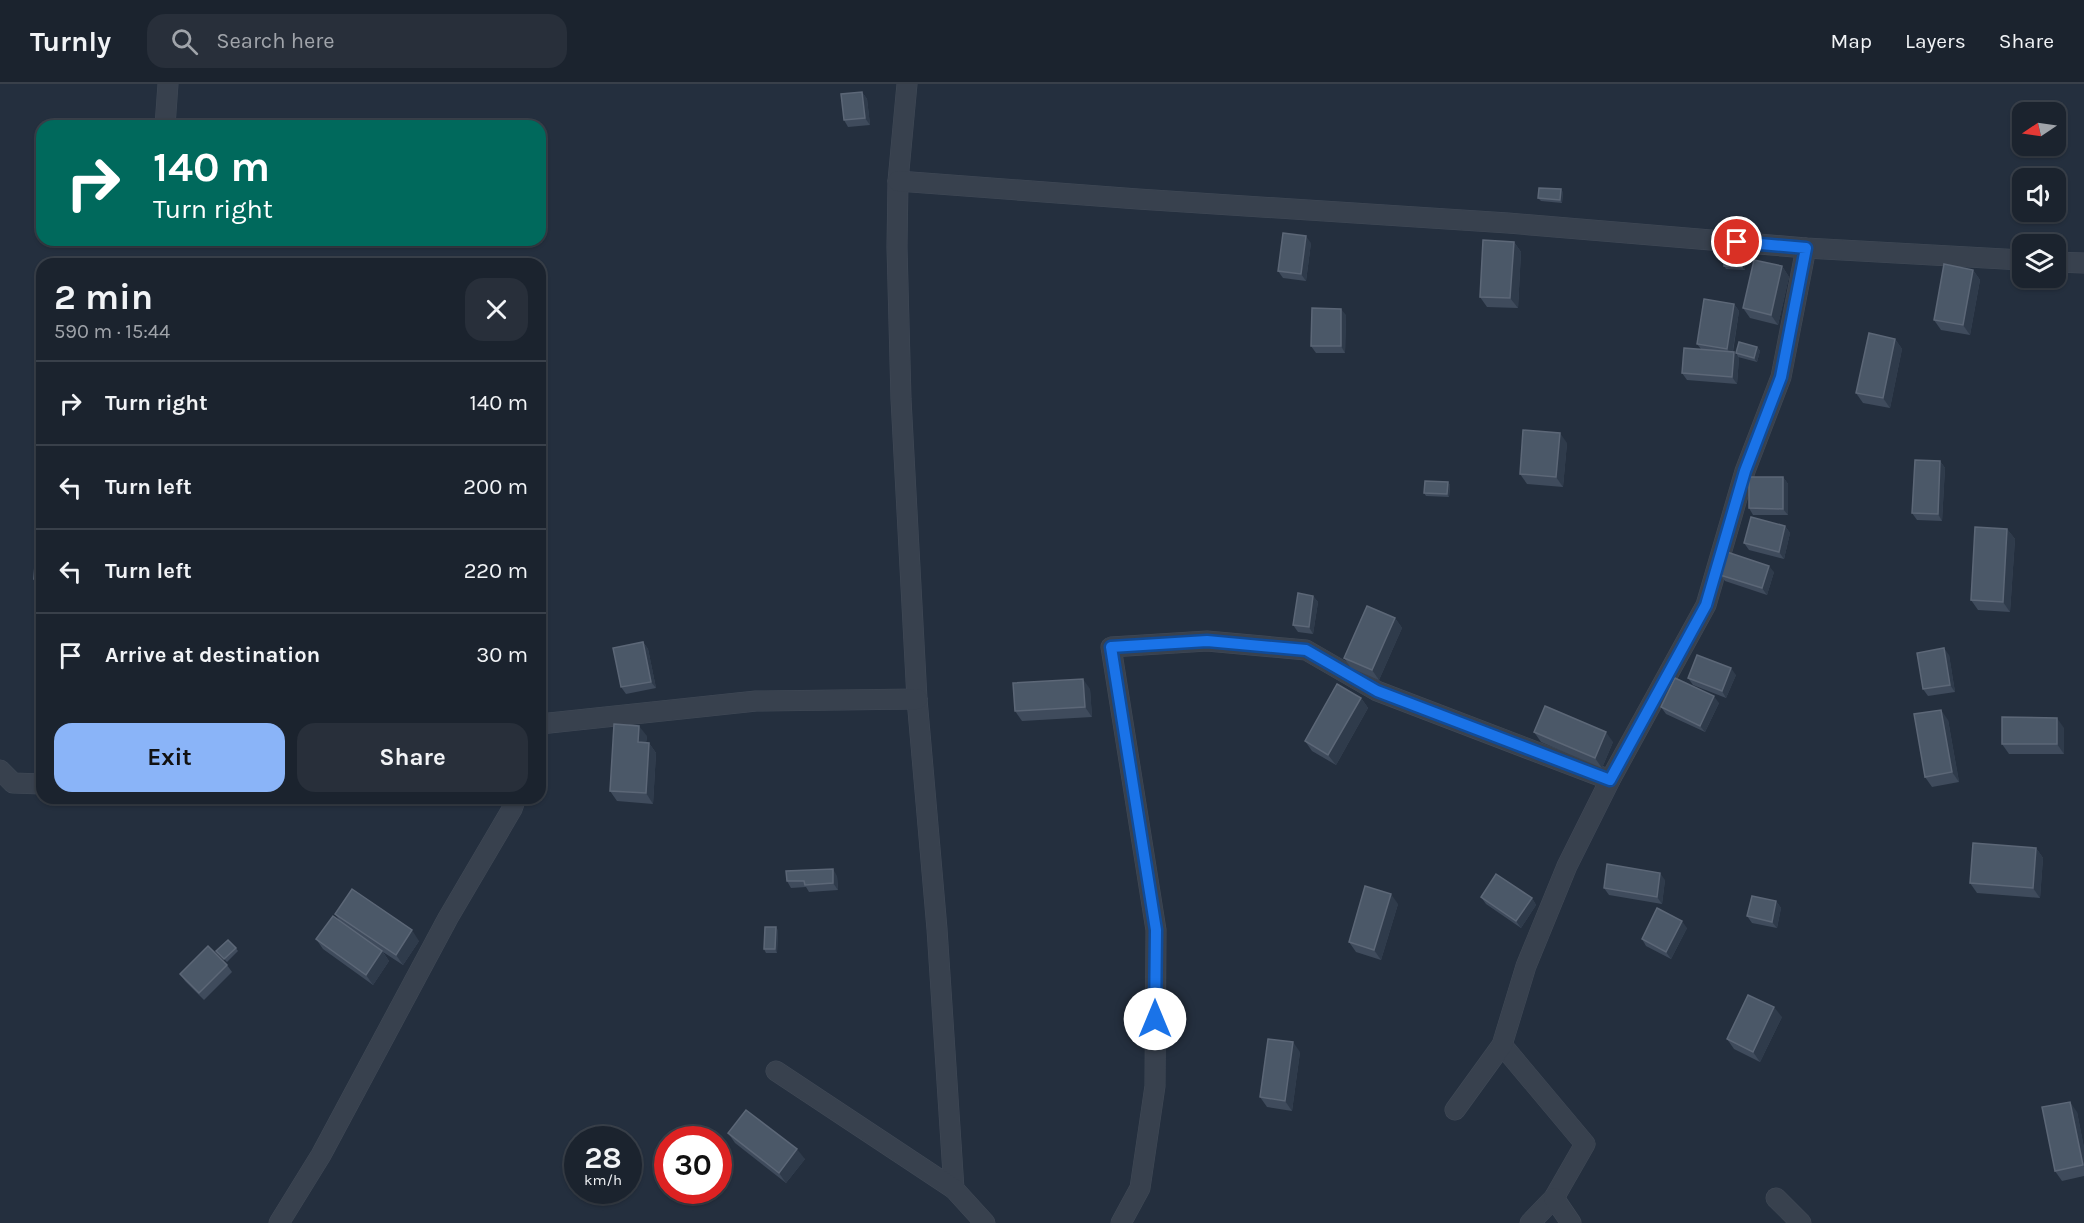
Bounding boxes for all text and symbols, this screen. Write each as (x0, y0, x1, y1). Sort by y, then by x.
search box (147, 14, 567, 68)
text: Turnly (30, 25, 111, 58)
icon: search (168, 25, 201, 58)
text: Search here (216, 28, 335, 54)
text: Map (1830, 29, 1872, 53)
text: Layers (1905, 29, 1966, 53)
text: Share (1999, 29, 2054, 53)
north arrow (2012, 102, 2066, 156)
map controls (2012, 102, 2066, 288)
text: 140 m (153, 142, 270, 192)
icon: right (54, 144, 132, 222)
button: sound (2012, 168, 2066, 222)
text: Turn right (153, 193, 273, 225)
pin (1711, 216, 1762, 267)
icon: arrive (1720, 225, 1753, 258)
button: layers (2012, 234, 2066, 288)
text: 2 min (54, 276, 153, 318)
button: close (465, 278, 528, 341)
text: 590 m · 15:44 (54, 320, 170, 343)
icon: right (54, 387, 87, 420)
text: Turn right (105, 390, 208, 416)
text: 140 m (470, 390, 528, 416)
icon: left (54, 471, 87, 504)
text: Turn left (105, 474, 192, 500)
text: 200 m (463, 474, 528, 500)
icon: left (54, 555, 87, 588)
text: Turn left (105, 558, 192, 584)
text: 220 m (464, 558, 528, 584)
icon: arrive (54, 639, 87, 672)
text: Arrive at destination (105, 642, 320, 668)
text: 30 m (476, 642, 528, 668)
button: Exit (54, 723, 285, 792)
button: Share (297, 723, 528, 792)
position arrow (1123, 987, 1187, 1051)
speed limit sign: 30 (654, 1126, 732, 1204)
text: 28 (584, 1140, 622, 1176)
text: km/h (584, 1171, 622, 1189)

